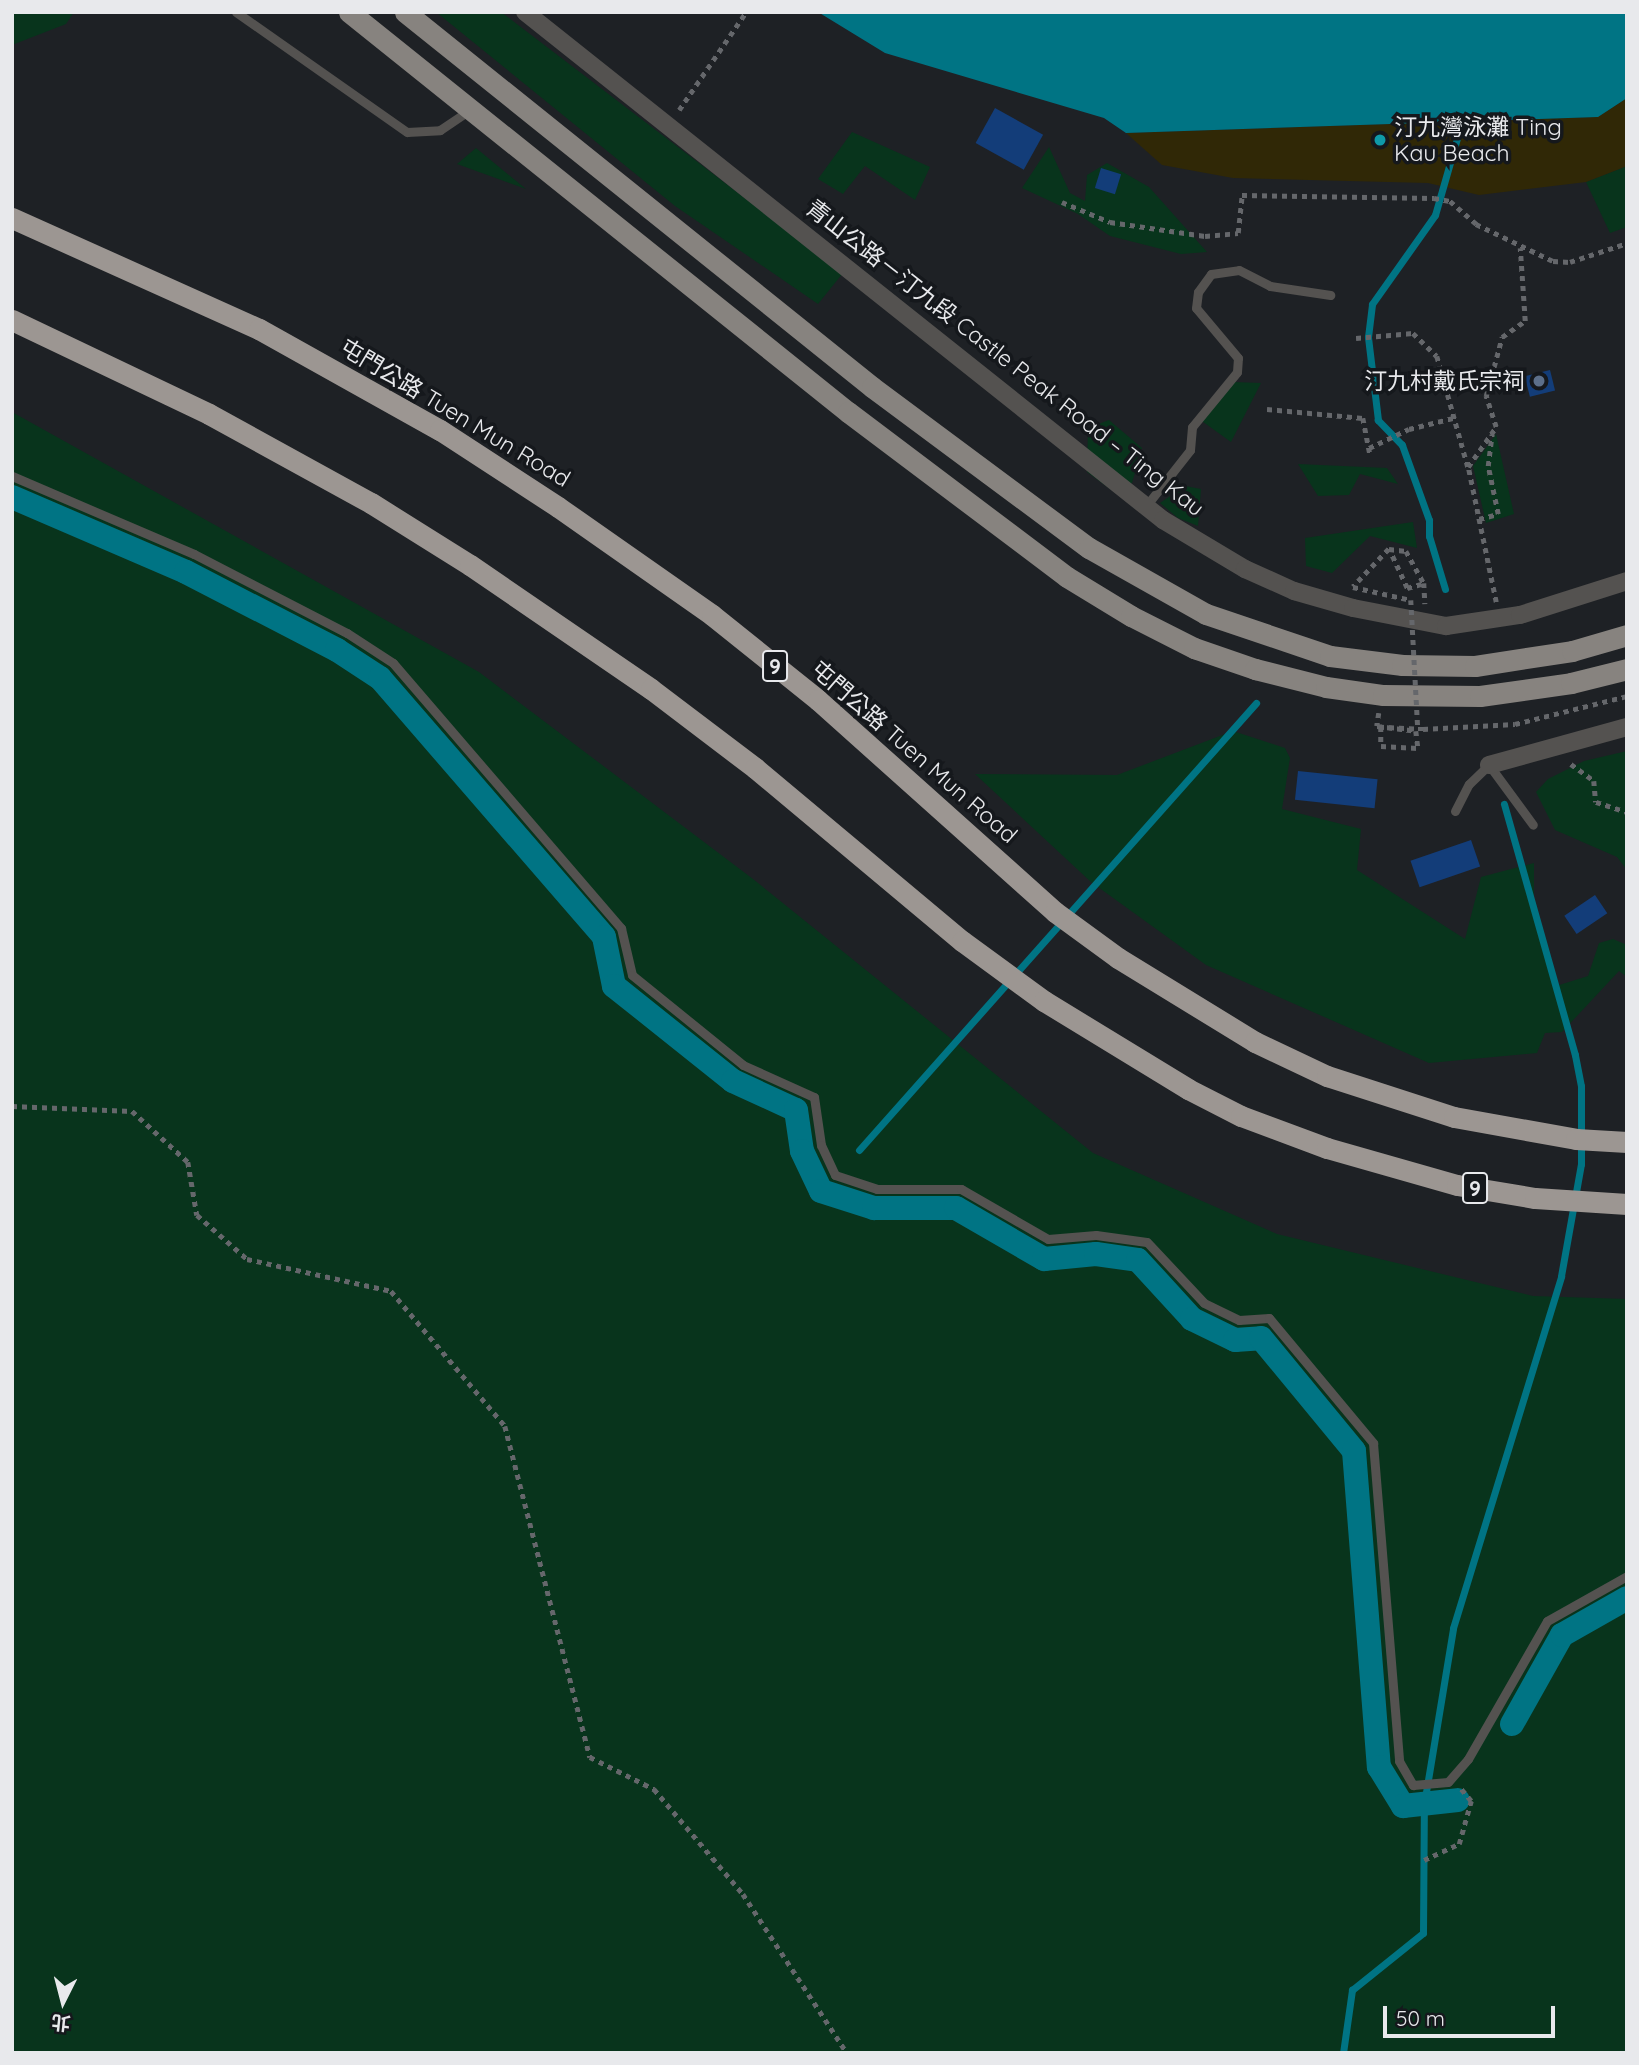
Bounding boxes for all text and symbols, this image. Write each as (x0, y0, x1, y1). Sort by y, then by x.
place label: 汀九灣泳灘 Ting Kau Beach (1394, 113, 1562, 167)
marker: 汀九灣泳灘 Ting Kau Beach (1372, 132, 1388, 148)
street label: 青山公路－汀九段 Castle Peak Road – Ting Kau (800, 194, 1210, 522)
street label: 屯門公路 Tuen Mun Road (335, 333, 575, 493)
place label: 汀九村戴氏宗祠 (1364, 367, 1525, 395)
marker: 汀九村戴氏宗祠 (1531, 373, 1547, 389)
road number: 9 (761, 648, 789, 684)
street label: 屯門公路 Tuen Mun Road (805, 655, 1023, 849)
road number: 9 (1461, 1170, 1489, 1206)
north arrow (28, 1967, 98, 2037)
scale bar (1387, 1992, 1558, 2036)
text: 50 m (1396, 2005, 1445, 2031)
text: 北 (50, 2010, 72, 2036)

